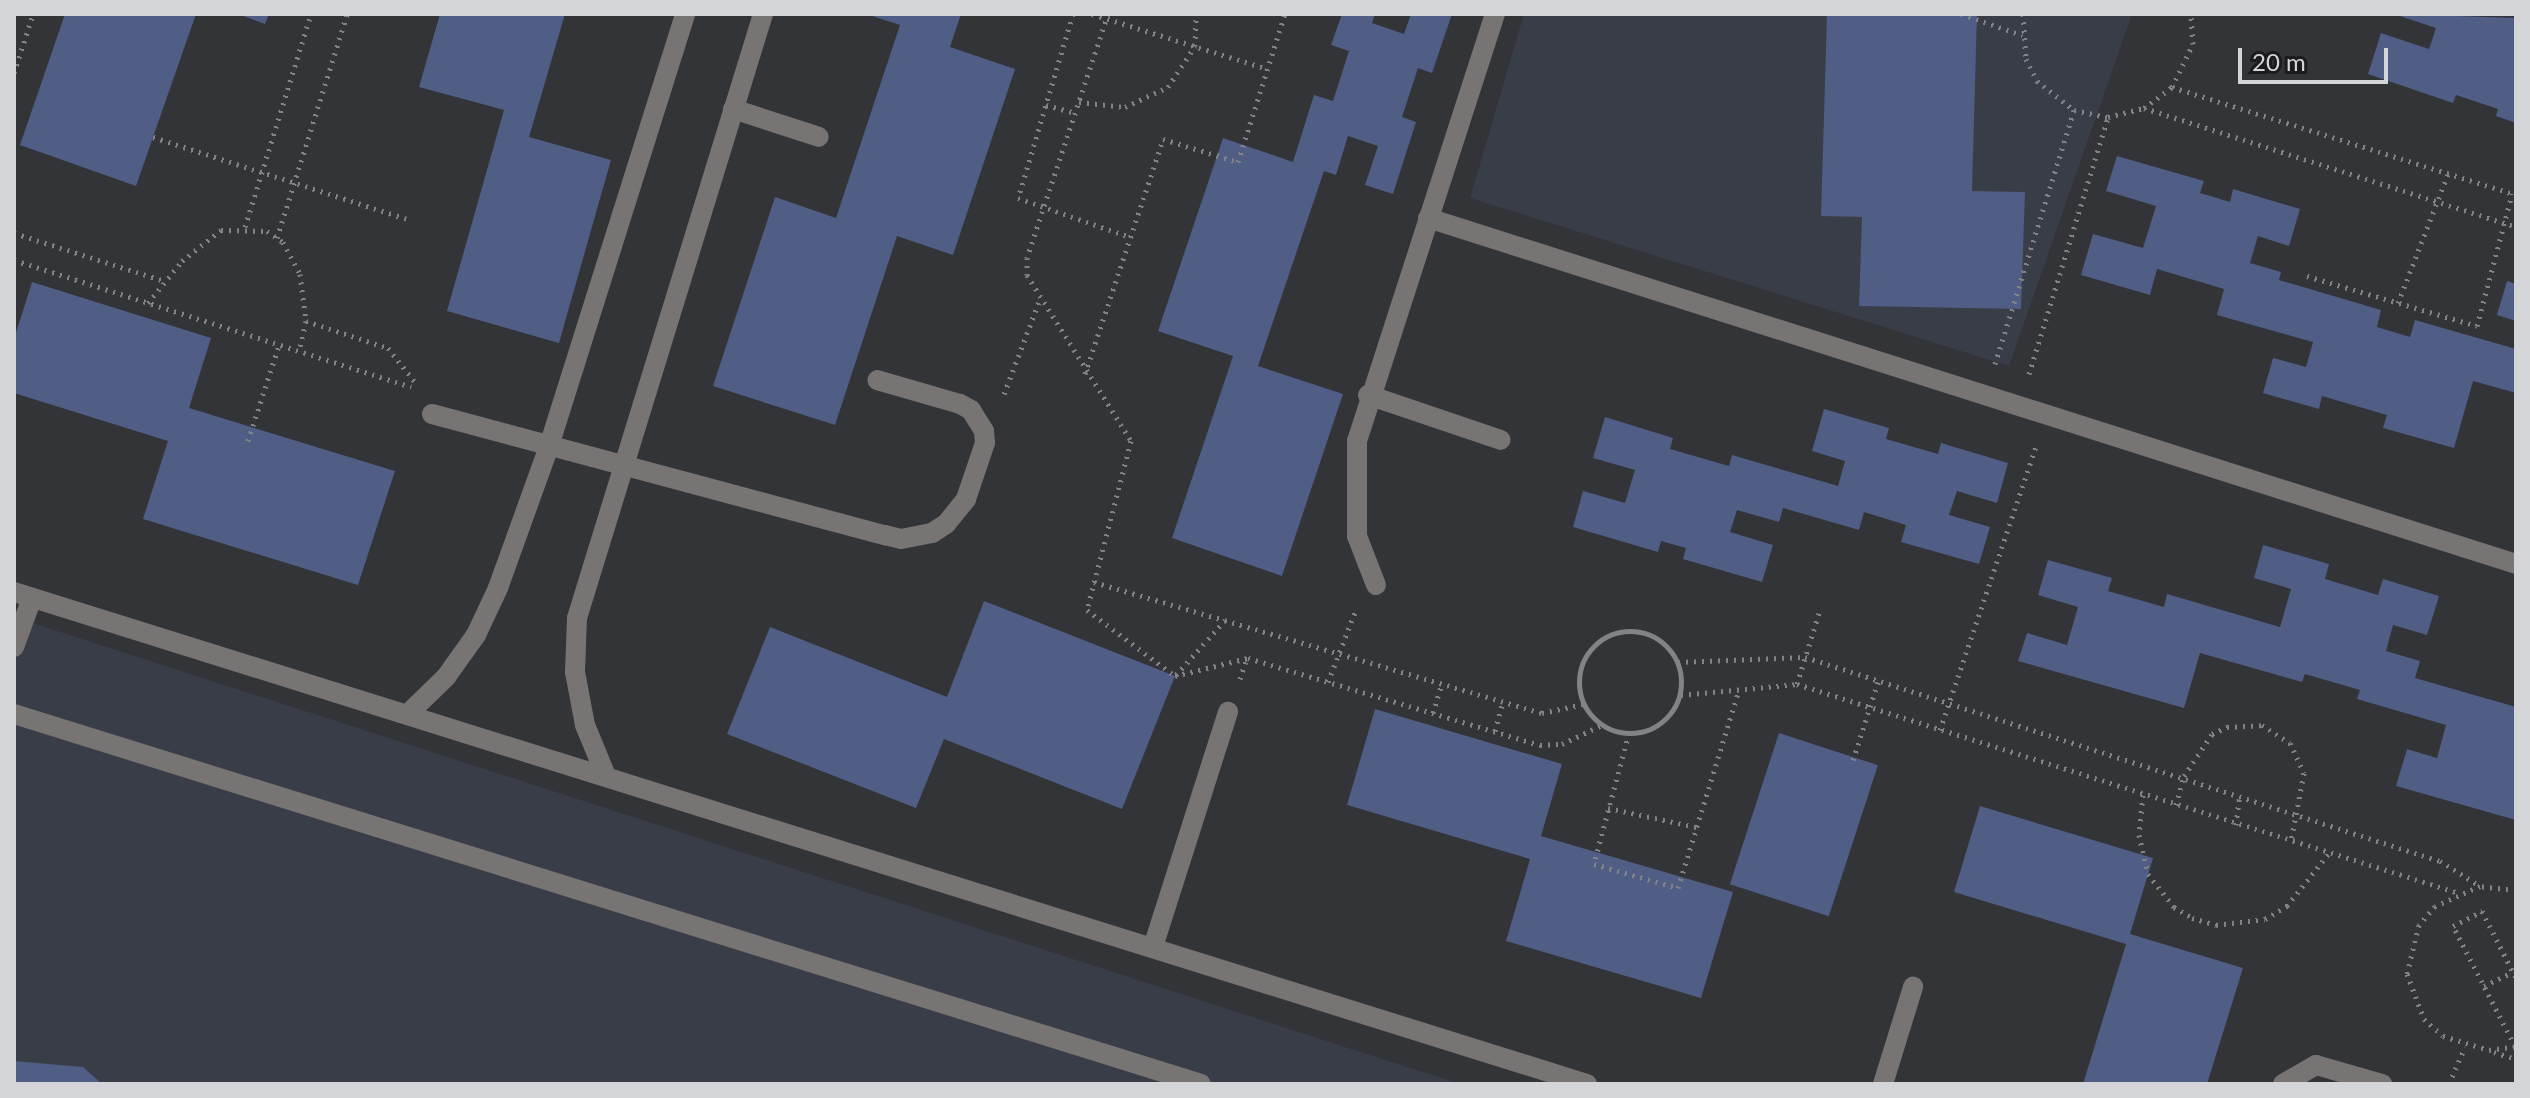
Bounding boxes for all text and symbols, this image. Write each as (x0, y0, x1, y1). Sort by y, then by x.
scale bar (2242, 32, 2392, 82)
text: 20 m (2252, 47, 2306, 76)

